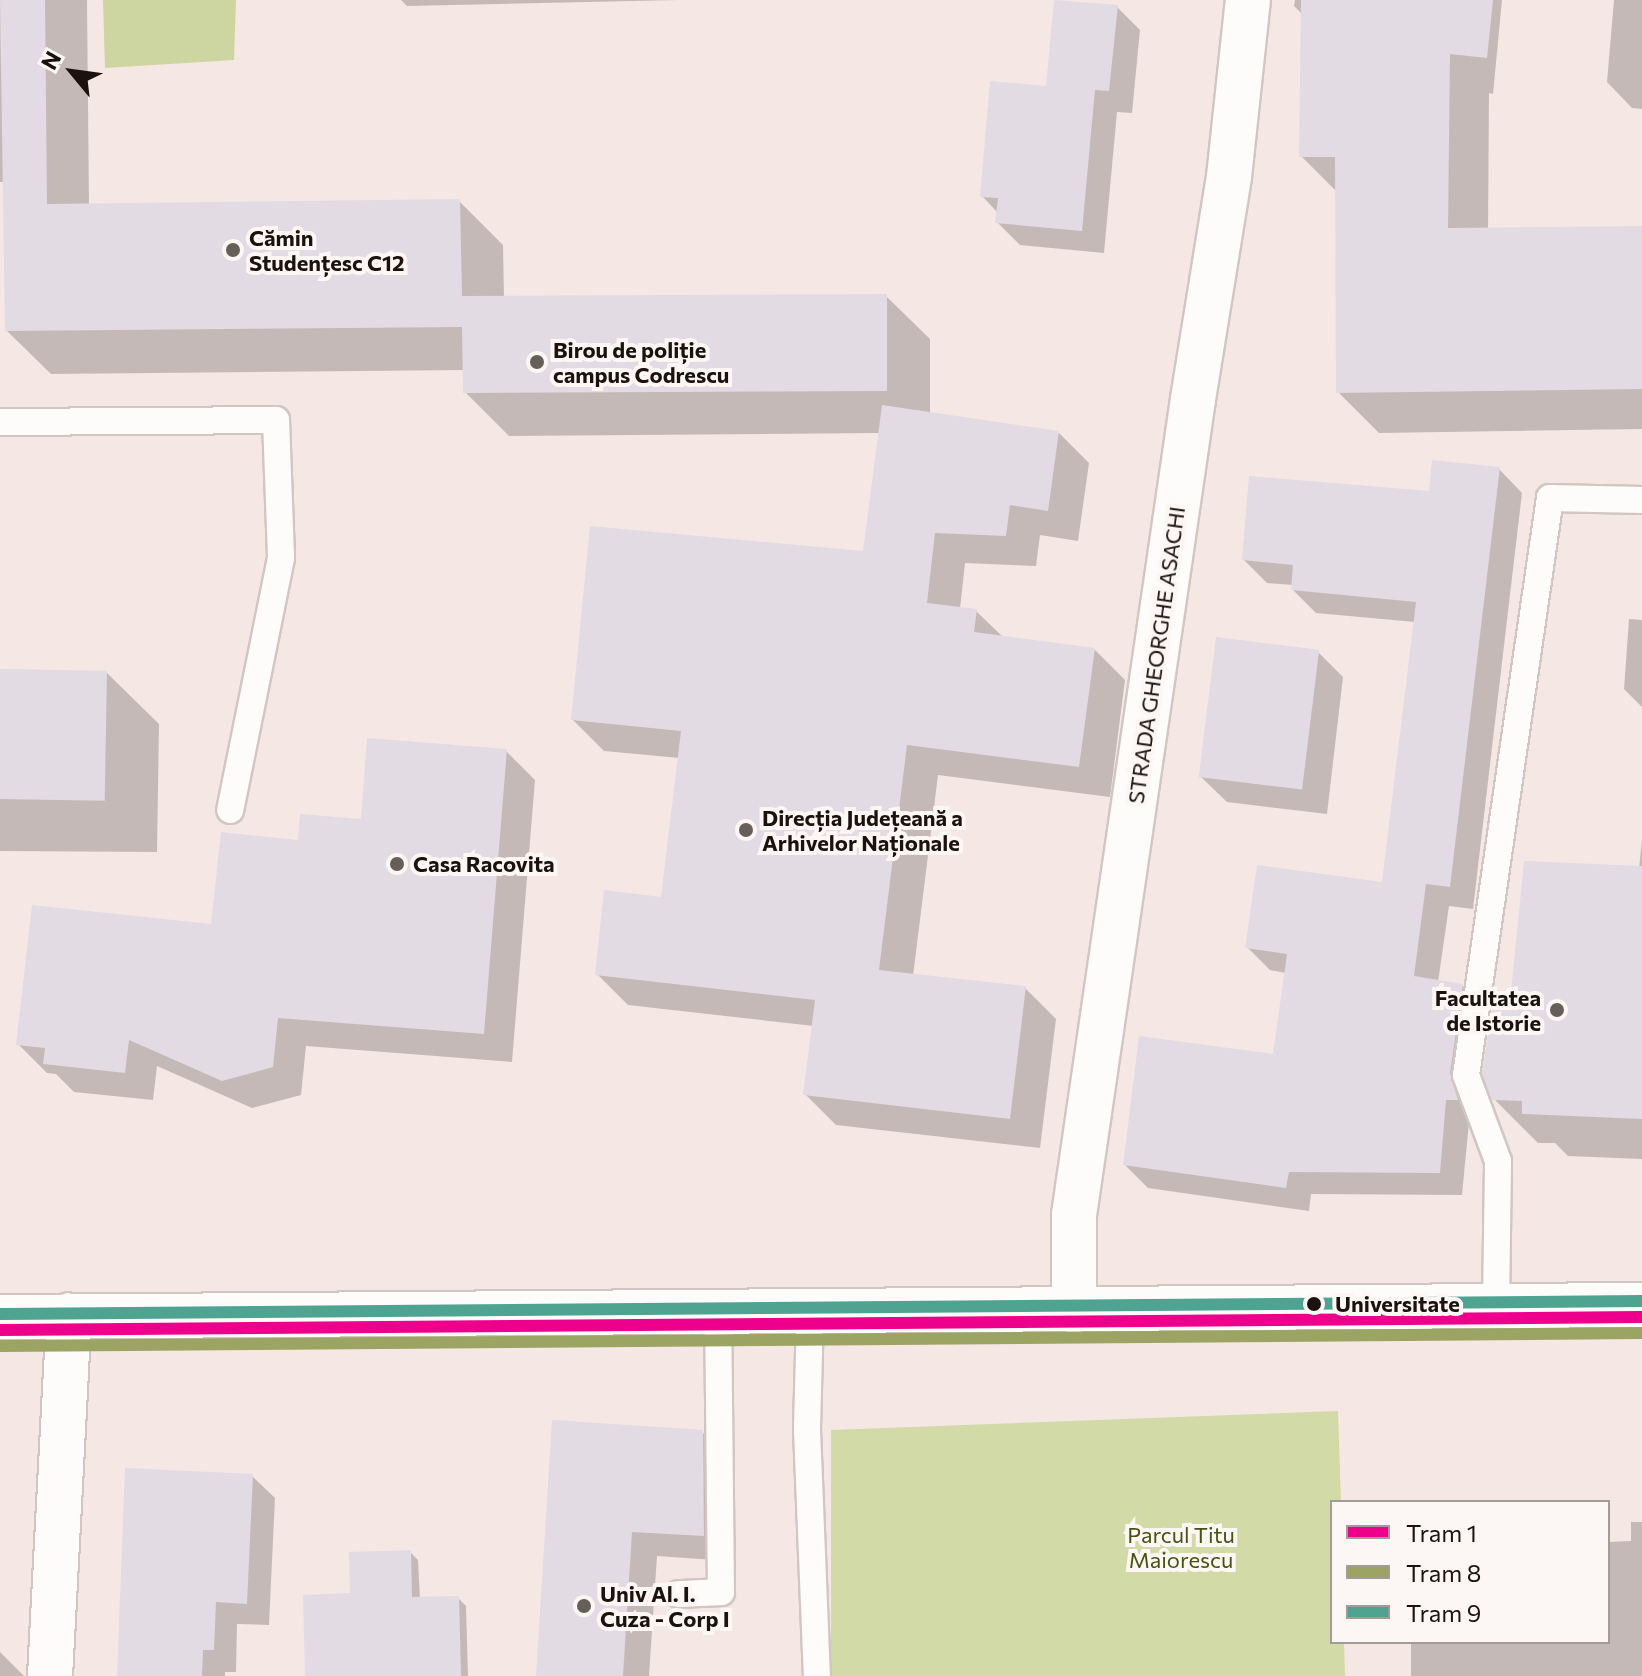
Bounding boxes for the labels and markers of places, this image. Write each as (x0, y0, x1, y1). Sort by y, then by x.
place label: Cămin Studențesc C12 (249, 224, 404, 276)
marker: Cămin Studențesc C12 (224, 241, 242, 259)
place label: Birou de poliție campus Codrescu (553, 336, 729, 388)
marker: Birou de poliție campus Codrescu (528, 353, 546, 371)
place label: Direcția Județeană a Arhivelor Naționale (762, 804, 963, 856)
marker: Direcția Județeană a Arhivelor Naționale (737, 821, 755, 839)
place label: Casa Racovita (413, 851, 555, 877)
marker: Casa Racovita (388, 855, 406, 873)
place label: Facultatea de Istorie (1435, 984, 1541, 1036)
marker: Facultatea de Istorie (1548, 1001, 1566, 1019)
marker: Universitate (1300, 1290, 1328, 1318)
place label: Universitate (1335, 1291, 1460, 1317)
place label: Univ Al. I. Cuza - Corp I (600, 1580, 730, 1632)
marker: Univ Al. I. Cuza - Corp I (575, 1597, 593, 1615)

